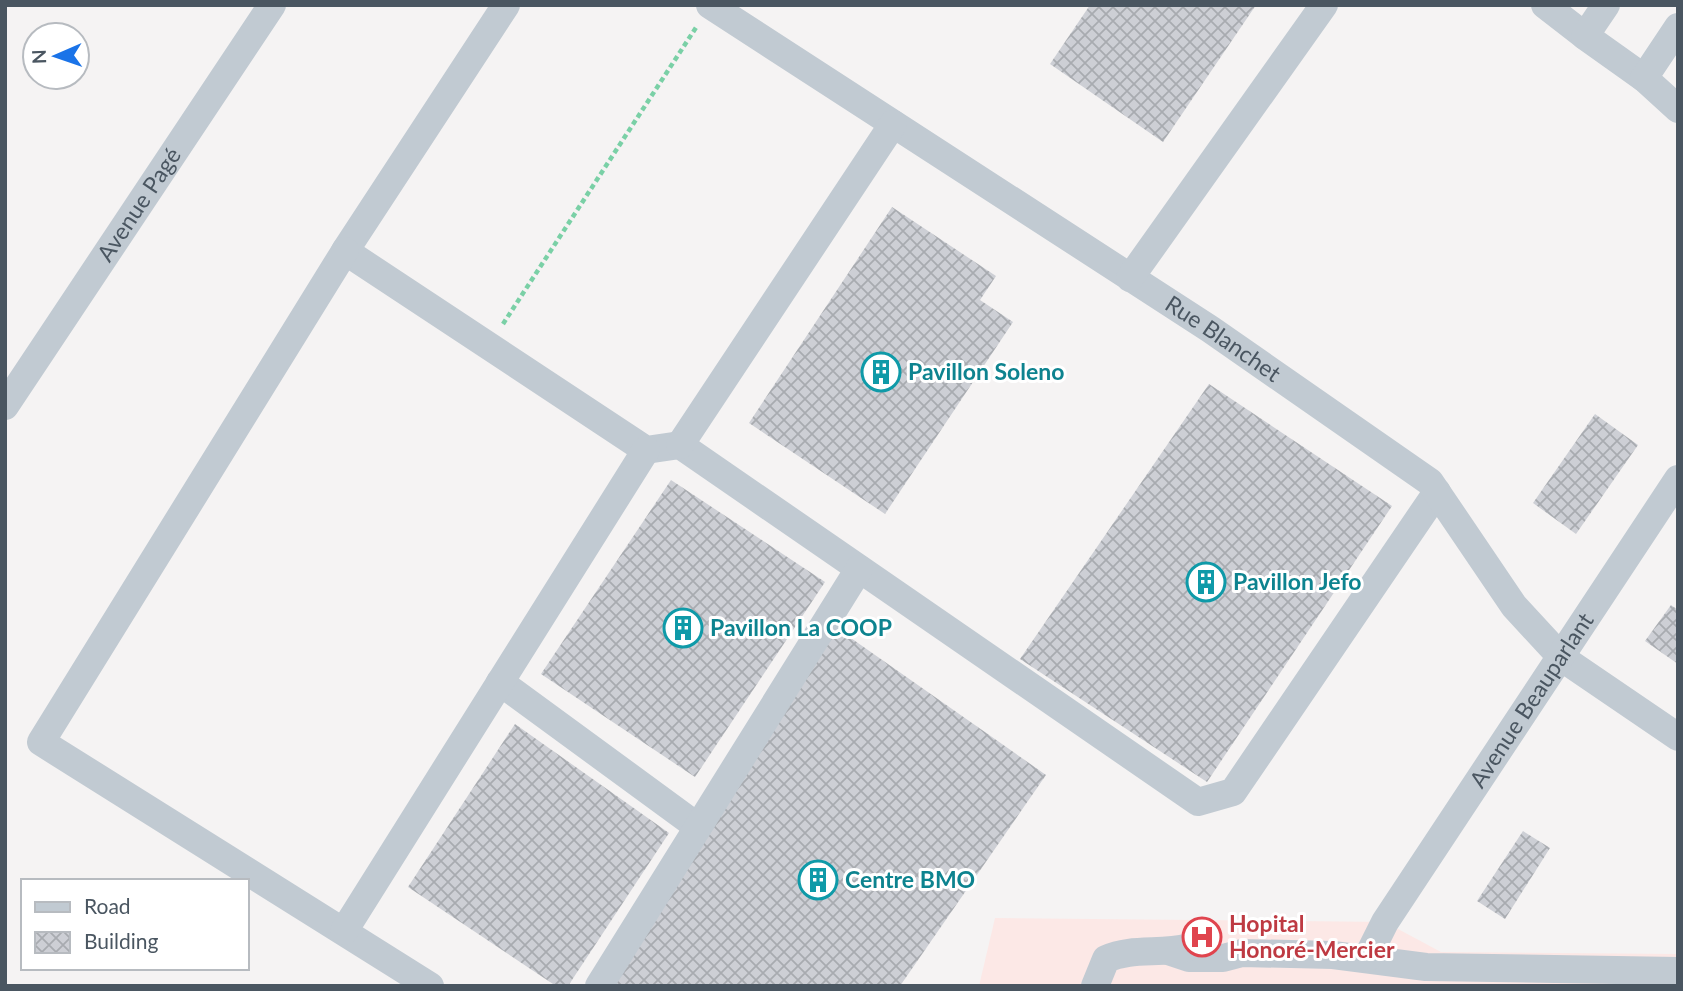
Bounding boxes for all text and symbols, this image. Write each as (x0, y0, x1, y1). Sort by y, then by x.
north arrow (21, 21, 91, 91)
text: N (27, 49, 50, 64)
street label: Avenue Pagé (90, 142, 186, 266)
street label: Rue Blanchet (1161, 289, 1287, 387)
building icon: Pavillon Soleno (860, 351, 902, 393)
place label: Pavillon Soleno (908, 357, 1064, 385)
building icon: Pavillon Jefo (1185, 561, 1227, 603)
place label: Pavillon Jefo (1233, 567, 1362, 595)
street label: Avenue Beauparlant (1463, 606, 1599, 792)
building icon: Pavillon La COOP (662, 607, 704, 649)
place label: Pavillon La COOP (710, 613, 892, 641)
building icon: Centre BMO (797, 859, 839, 901)
place label: Centre BMO (845, 865, 975, 893)
legend (21, 879, 248, 970)
text: Road (84, 893, 131, 918)
place label: Hopital Honoré-Mercier (1229, 909, 1395, 963)
hospital icon: Hopital Honoré-Mercier (1181, 916, 1223, 958)
text: Building (84, 928, 159, 953)

